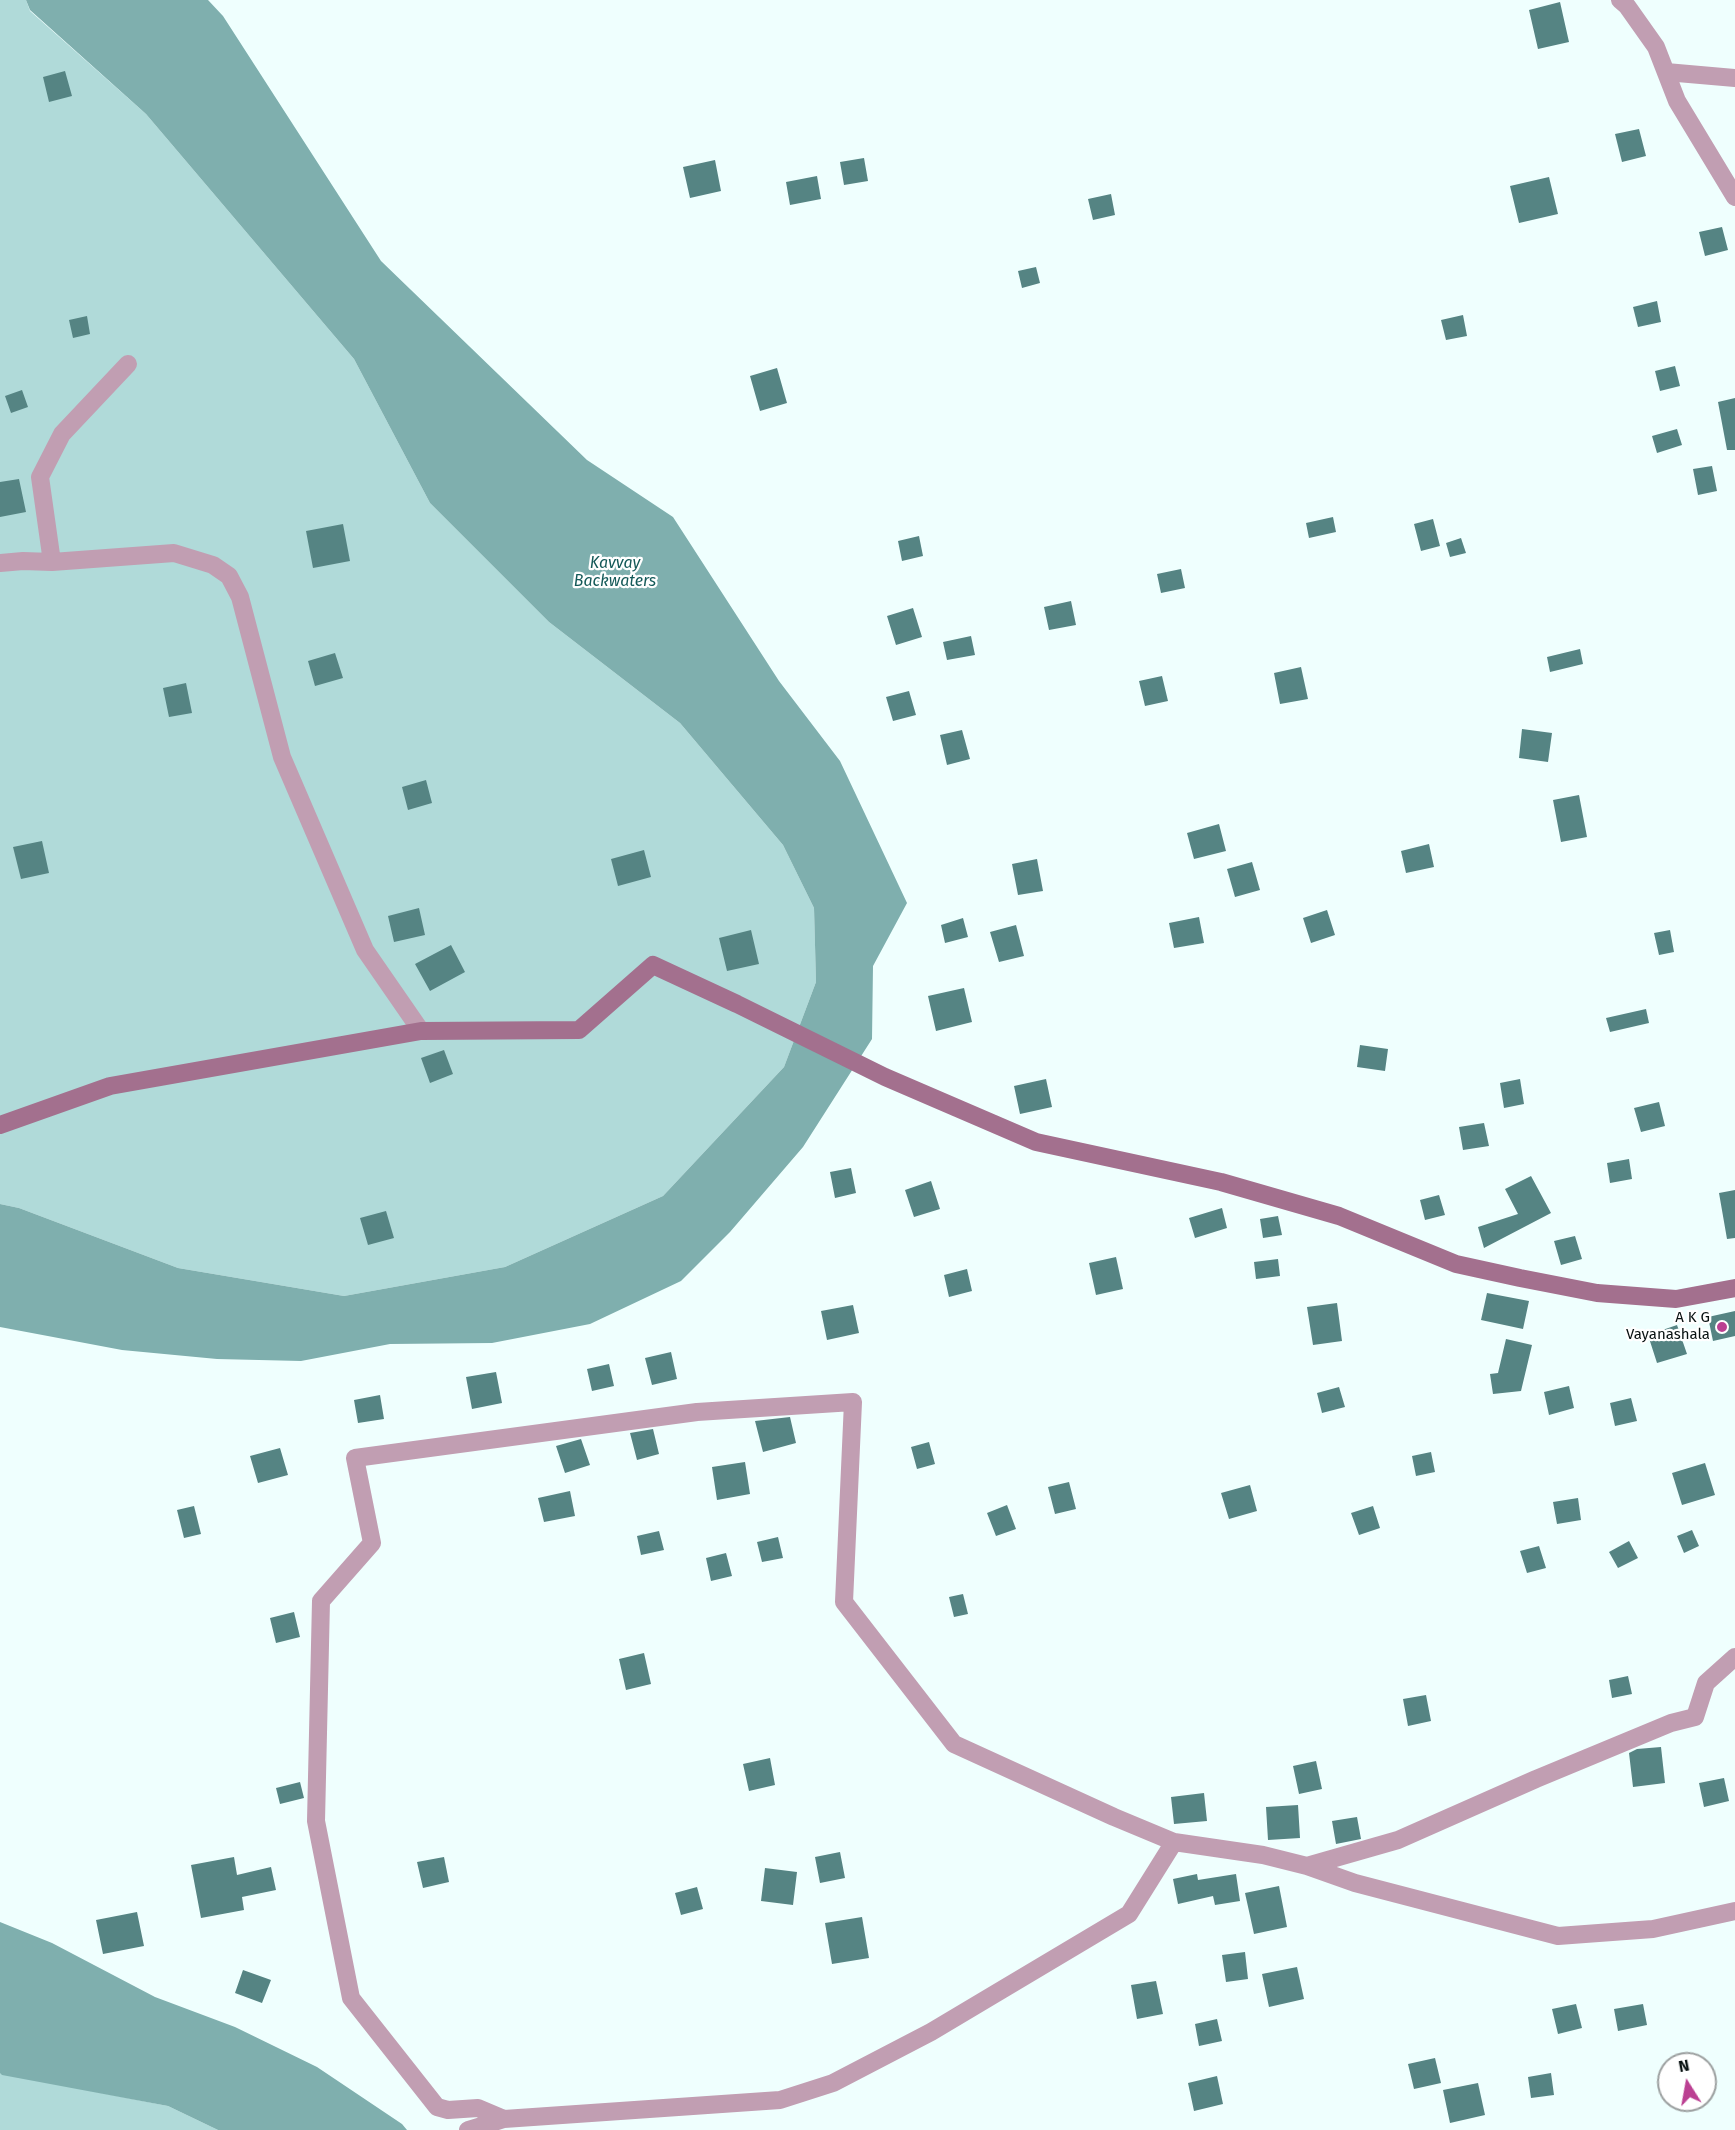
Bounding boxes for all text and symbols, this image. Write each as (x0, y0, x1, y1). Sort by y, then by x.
water label: Kavvay Backwaters (574, 554, 656, 592)
place label: A K G Vayanashala (1626, 1309, 1710, 1344)
marker: A K G Vayanashala (1715, 1320, 1729, 1334)
north arrow (1657, 2052, 1717, 2112)
text: N (1677, 2055, 1691, 2076)

